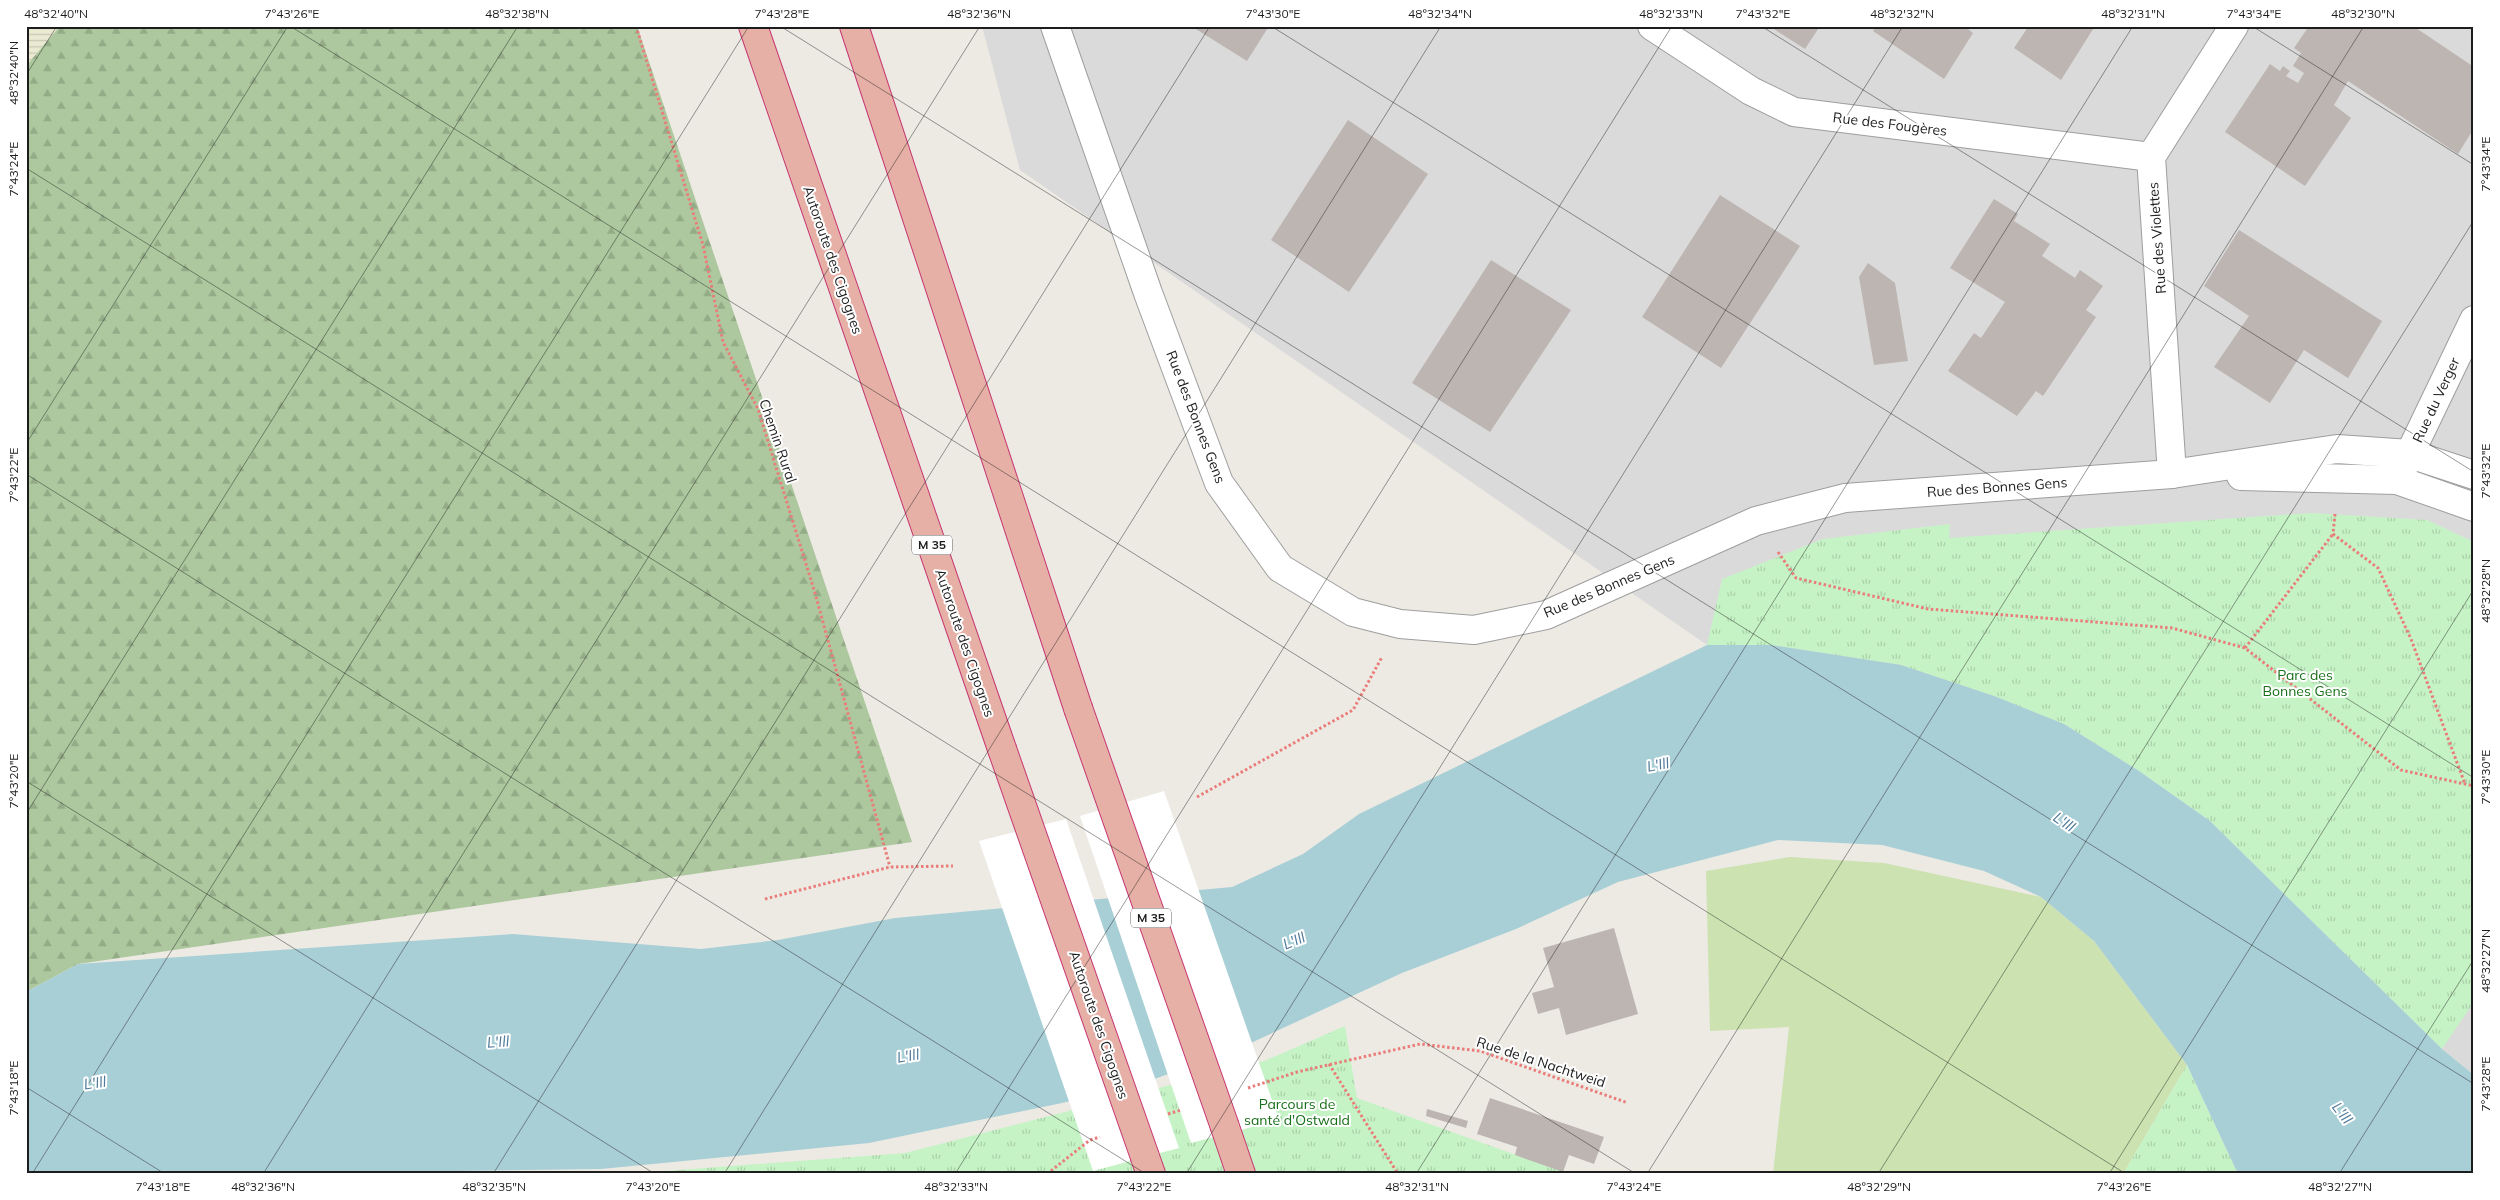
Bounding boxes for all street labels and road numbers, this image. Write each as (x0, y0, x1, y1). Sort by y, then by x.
street label: Rue des Fougères (1832, 108, 1948, 140)
street label: Rue des Violettes (2144, 182, 2170, 294)
street label: Autoroute des Cigognes (799, 184, 867, 337)
street label: Rue des Bonnes Gens (1162, 348, 1230, 486)
street label: Rue du Verger (2408, 354, 2464, 445)
street label: Chemin Rural (755, 397, 801, 485)
street label: Rue des Bonnes Gens (1926, 473, 2068, 501)
road number: M 35 (912, 536, 952, 554)
street label: Rue des Bonnes Gens (1541, 550, 1677, 622)
street label: Autoroute des Cigognes (931, 567, 999, 720)
road number: M 35 (1131, 908, 1171, 928)
street label: Autoroute des Cigognes (1065, 949, 1133, 1102)
street label: Rue de la Nachtweid (1474, 1033, 1608, 1091)

